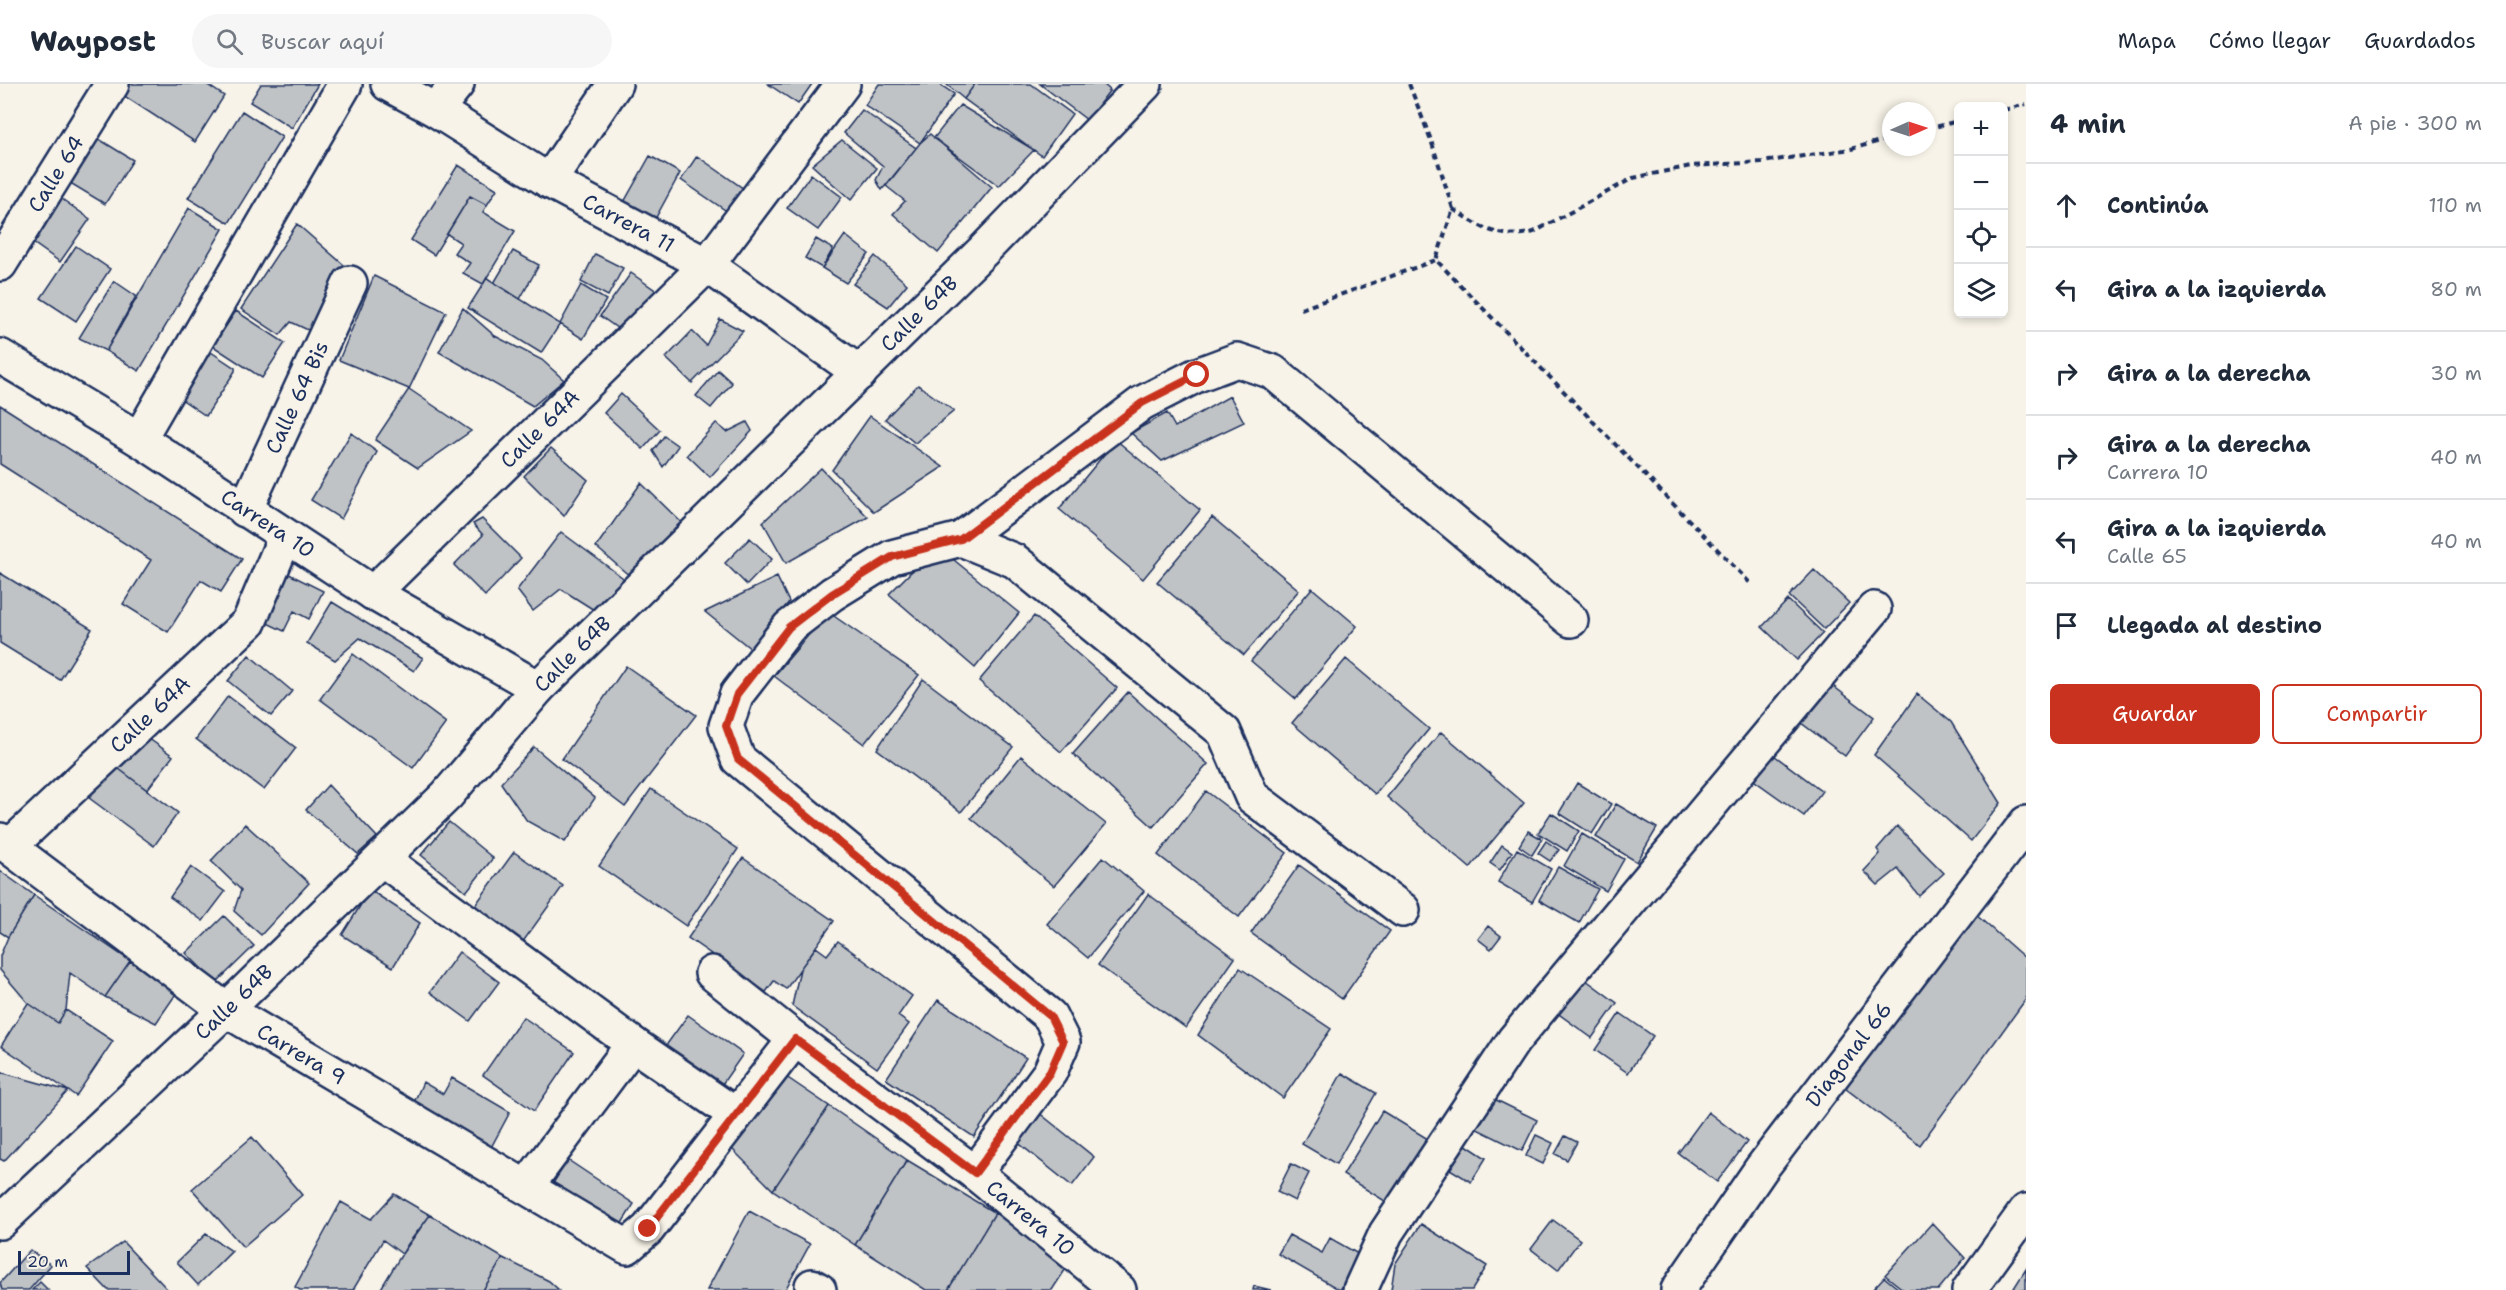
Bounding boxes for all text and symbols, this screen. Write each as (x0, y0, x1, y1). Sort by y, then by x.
search box (192, 14, 612, 68)
text: Waypost (30, 22, 156, 60)
icon: search (213, 25, 246, 58)
text: Buscar aquí (261, 27, 384, 56)
text: Mapa (2118, 27, 2176, 55)
text: Cómo llegar (2209, 27, 2331, 55)
text: Guardados (2364, 27, 2476, 55)
north arrow (1882, 102, 1936, 156)
map controls (1954, 102, 2008, 318)
button: + (1954, 102, 2008, 156)
text: 4 min (2050, 106, 2126, 141)
text: A pie · 300 m (2348, 110, 2482, 136)
street label: Calle 64 (21, 130, 91, 218)
button: − (1954, 156, 2008, 210)
street label: Carrera 11 (577, 187, 679, 259)
icon: ahead (2050, 189, 2083, 222)
text: Continúa (2107, 191, 2209, 220)
text: 110 m (2428, 192, 2482, 218)
button: locate (1954, 210, 2008, 264)
button: layers (1954, 264, 2008, 318)
street label: Calle 64B (874, 269, 964, 358)
icon: left (2050, 273, 2083, 306)
text: Gira a la izquierda (2107, 275, 2326, 304)
text: 80 m (2430, 276, 2482, 302)
street label: Calle 64 Bis (259, 337, 335, 458)
icon: right (2050, 357, 2083, 390)
text: Gira a la derecha (2107, 359, 2311, 388)
text: 30 m (2430, 360, 2482, 386)
route start (1183, 361, 1209, 387)
street label: Calle 64A (494, 384, 586, 474)
text: Gira a la derecha (2107, 430, 2311, 459)
icon: right (2050, 441, 2083, 474)
text: 40 m (2430, 444, 2482, 470)
text: Carrera 10 (2107, 459, 2208, 485)
street label: Carrera 10 (215, 483, 320, 565)
text: Gira a la izquierda (2107, 514, 2326, 543)
icon: left (2050, 525, 2083, 558)
text: 40 m (2430, 528, 2482, 554)
text: Calle 65 (2107, 543, 2187, 569)
icon: arrive (2050, 609, 2083, 642)
street label: Calle 64B (528, 610, 617, 699)
text: Llegada al destino (2107, 611, 2322, 640)
street label: Calle 64A (104, 670, 197, 759)
button: Guardar (2050, 684, 2260, 744)
button: Compartir (2272, 684, 2482, 744)
street label: Calle 64B (189, 958, 279, 1046)
street label: Diagonal 66 (1799, 996, 1898, 1113)
street label: Carrera 9 (252, 1017, 351, 1091)
street label: Carrera 10 (980, 1174, 1081, 1263)
route end (634, 1215, 660, 1241)
scale bar (18, 1248, 130, 1276)
text: 20 m (27, 1251, 68, 1272)

